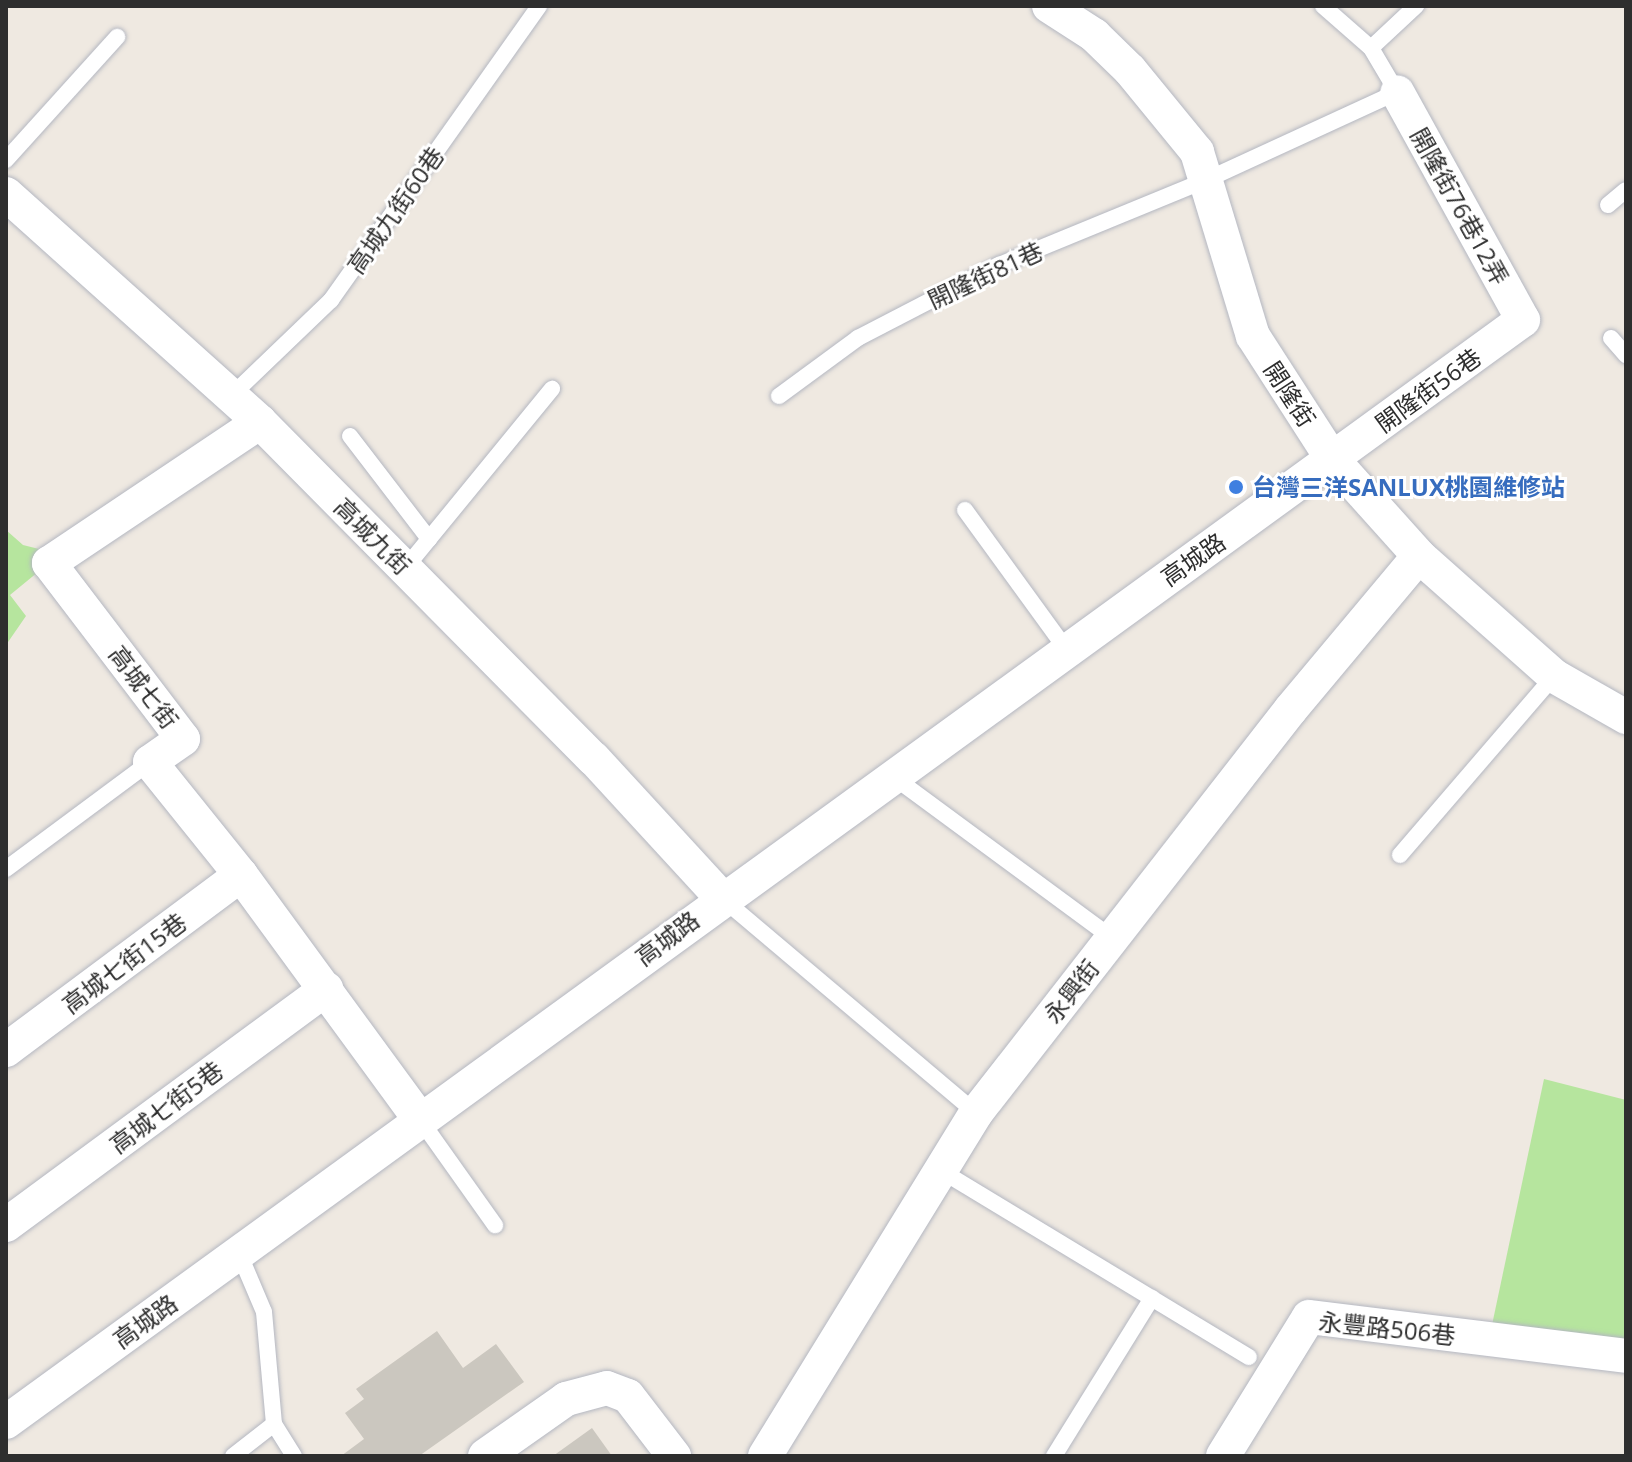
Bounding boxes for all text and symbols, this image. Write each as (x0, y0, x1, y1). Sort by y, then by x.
street label: 開隆街76巷12弄 (1405, 123, 1515, 289)
street label: 高城九街60巷 (341, 141, 449, 279)
street label: 開隆街81巷 (923, 236, 1047, 314)
street label: 開隆街56巷 (1370, 342, 1486, 438)
street label: 開隆街 (1258, 356, 1322, 432)
place label: 台灣三洋SANLUX桃園維修站 (1252, 473, 1565, 501)
marker: 台灣三洋SANLUX桃園維修站 (1227, 478, 1245, 496)
street label: 高城九街 (329, 492, 417, 580)
street label: 高城路 (1155, 527, 1231, 591)
street label: 高城七街 (104, 640, 184, 734)
street label: 高城路 (630, 905, 704, 971)
street label: 高城七街15巷 (56, 907, 192, 1019)
street label: 永興街 (1037, 954, 1105, 1028)
street label: 高城七街5巷 (104, 1055, 228, 1159)
street label: 高城路 (107, 1288, 183, 1354)
street label: 永豐路506巷 (1317, 1307, 1457, 1349)

